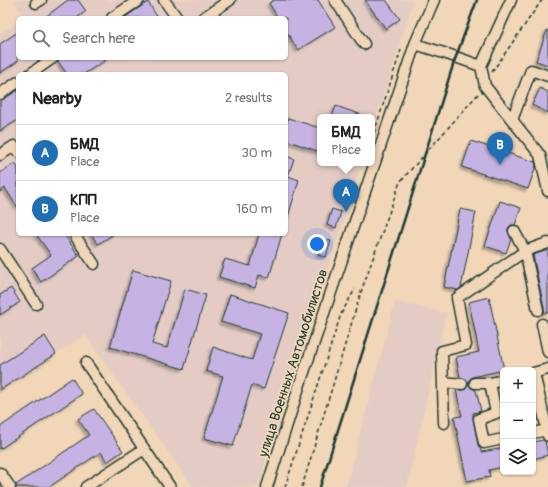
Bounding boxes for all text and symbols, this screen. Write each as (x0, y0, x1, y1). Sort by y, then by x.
search box (16, 16, 288, 60)
icon: search (30, 27, 52, 49)
text: Search here (62, 29, 135, 48)
text: Nearby (32, 88, 81, 109)
text: 2 results (225, 90, 272, 106)
popup (317, 114, 375, 166)
text: БМД (331, 123, 360, 142)
pin: B (487, 132, 513, 165)
text: БМД (70, 135, 99, 154)
text: Place (331, 142, 361, 158)
text: A (41, 145, 49, 161)
text: 30 m (242, 145, 272, 161)
text: Place (70, 154, 99, 170)
pin: A (333, 179, 359, 212)
text: КПП (70, 191, 97, 210)
text: B (41, 201, 49, 217)
text: 160 m (236, 201, 272, 217)
text: Place (70, 210, 99, 226)
your location (307, 234, 327, 254)
street label: улица Военных Автомобилистов (254, 267, 331, 460)
map controls (500, 367, 536, 475)
button: + (500, 367, 536, 403)
button: − (500, 403, 536, 439)
button: layers (500, 439, 536, 475)

